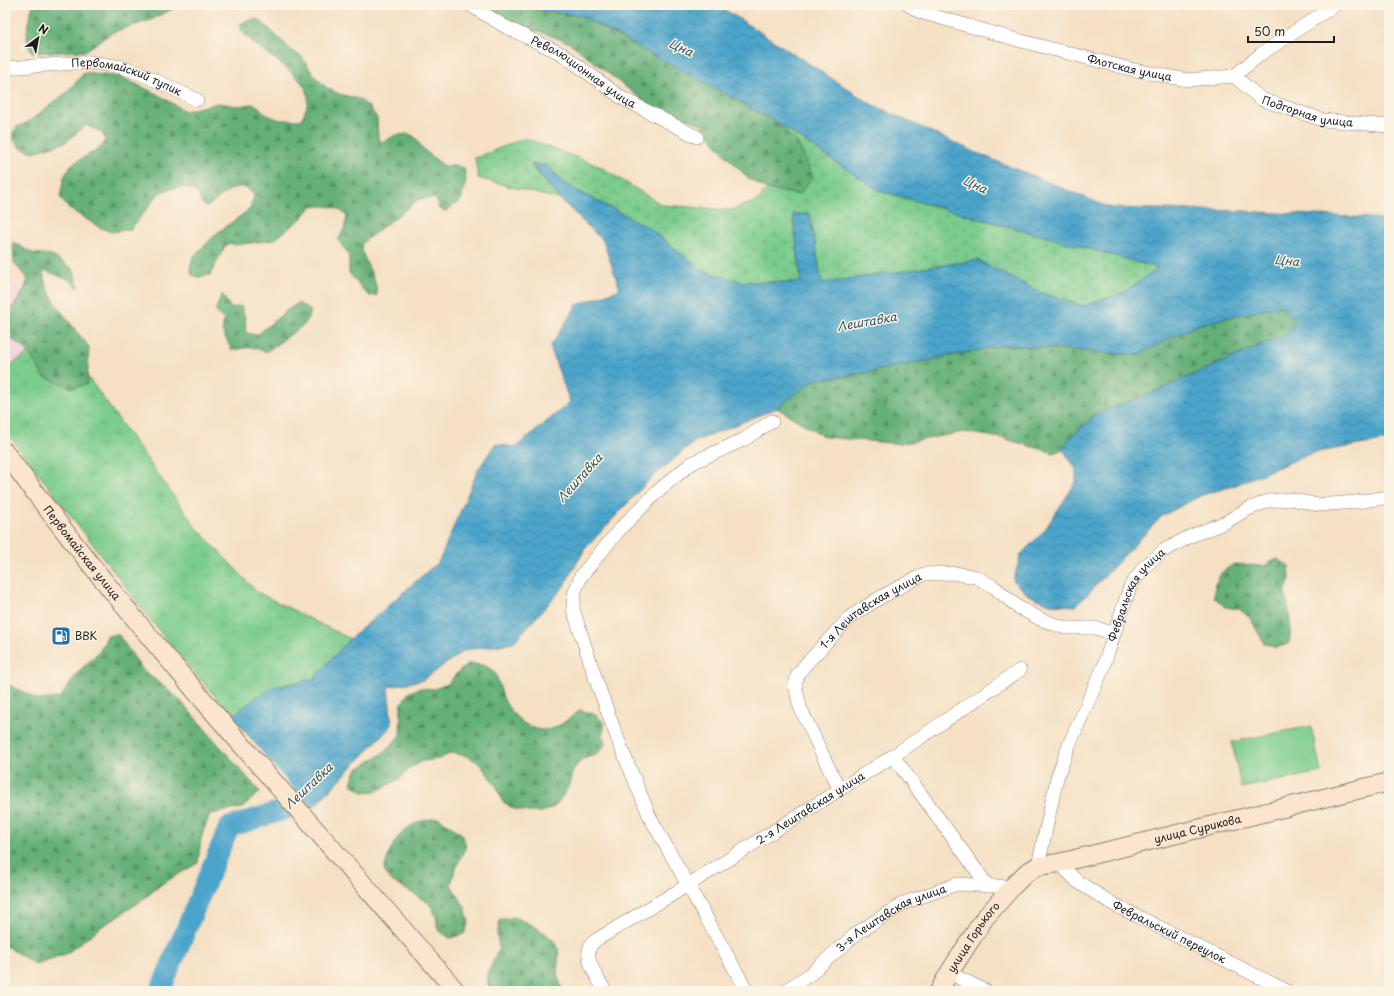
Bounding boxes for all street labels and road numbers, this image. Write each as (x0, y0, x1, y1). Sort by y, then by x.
street label: Революционная улица (528, 31, 639, 112)
street label: Флотская улица (1085, 49, 1174, 85)
street label: Первомайский тупик (70, 53, 185, 100)
street label: Подгорная улица (1260, 91, 1354, 131)
street label: Первомайская улица (40, 502, 125, 604)
street label: Февральская улица (1103, 544, 1169, 644)
street label: 1-я Лештавская улица (815, 568, 925, 652)
street label: 2-я Лештавская улица (752, 767, 868, 848)
street label: улица Сурикова (1152, 810, 1243, 847)
street label: 3-я Лештавская улица (832, 880, 948, 956)
street label: Февральский переулок (1110, 896, 1230, 967)
street label: улица Горького (943, 898, 1004, 976)

